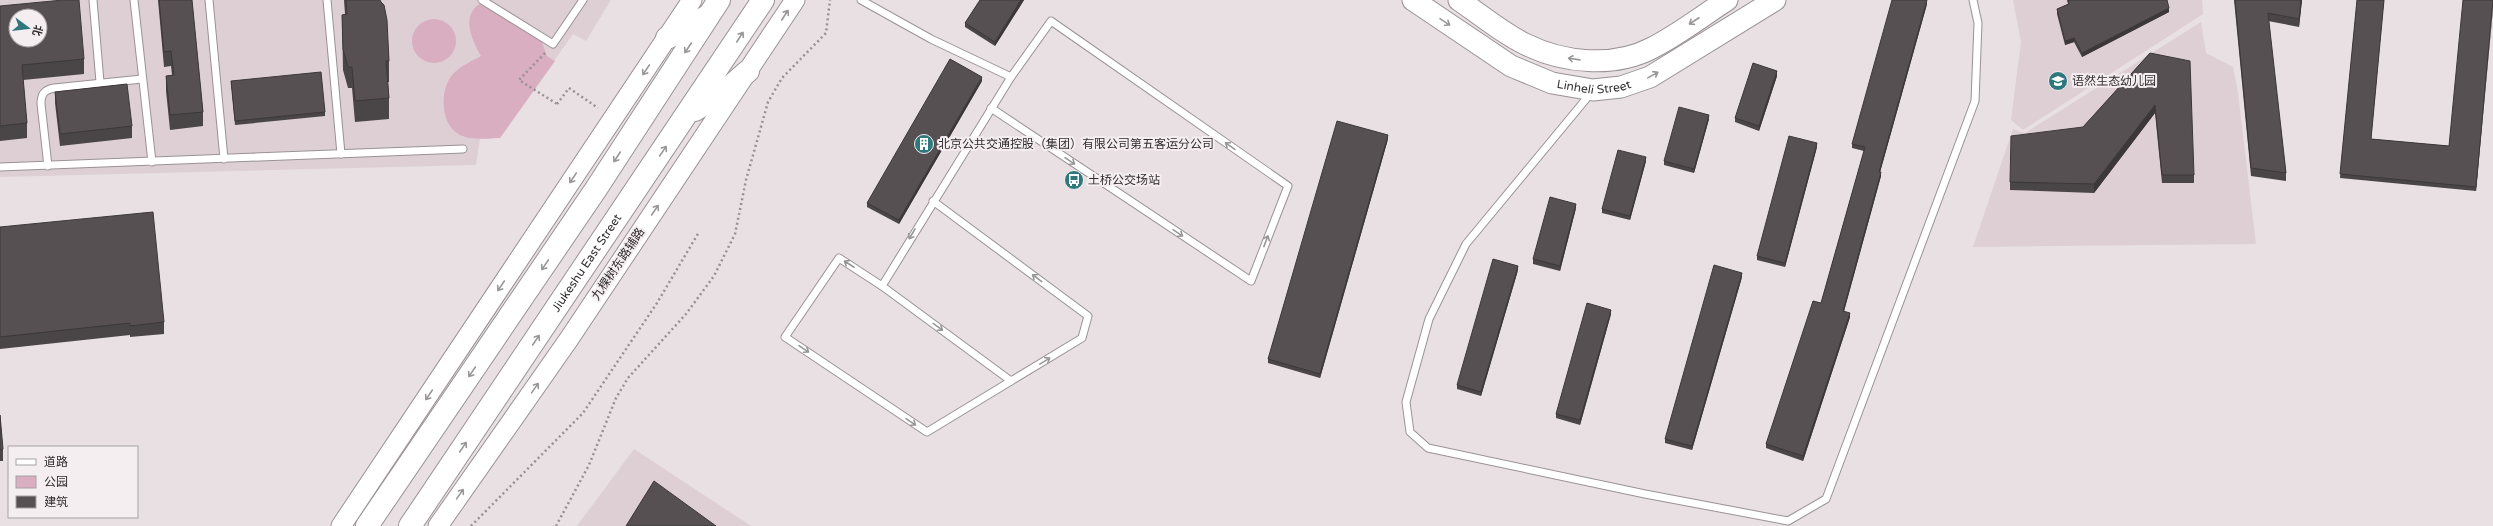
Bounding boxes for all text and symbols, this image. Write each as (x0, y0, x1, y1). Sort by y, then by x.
north arrow (8, 8, 48, 48)
one-way arrow (781, 10, 789, 21)
one-way arrow (1689, 17, 1700, 25)
one-way arrow (1439, 18, 1450, 26)
text: 北 (29, 23, 45, 37)
one-way arrow (736, 31, 744, 42)
one-way arrow (684, 42, 692, 53)
one-way arrow (1568, 55, 1581, 62)
one-way arrow (641, 64, 649, 76)
one-way arrow (1647, 70, 1659, 78)
school or university icon: 语然生态幼儿园 (2047, 70, 2069, 92)
place label: 语然生态幼儿园 (2072, 74, 2156, 88)
street label: Linheli Street (1556, 77, 1633, 97)
building icon: 北京公共交通控股（集团）有限公司第五客运分公司 (913, 133, 935, 155)
place label: 北京公共交通控股（集团）有限公司第五客运分公司 (938, 137, 1214, 151)
one-way arrow (1224, 142, 1235, 150)
one-way arrow (659, 145, 667, 156)
one-way arrow (613, 151, 621, 162)
one-way arrow (1064, 157, 1075, 165)
bus stop icon: 土桥公交场站 (1063, 169, 1085, 191)
one-way arrow (569, 172, 577, 183)
place label: 土桥公交场站 (1088, 173, 1160, 187)
one-way arrow (651, 205, 659, 216)
street label: Jiukeshu East Street (549, 211, 625, 314)
street label: 九棵树东路辅路 (589, 225, 647, 303)
one-way arrow (908, 228, 916, 240)
one-way arrow (1172, 229, 1183, 237)
one-way arrow (1263, 236, 1271, 248)
one-way arrow (541, 259, 549, 270)
one-way arrow (844, 260, 855, 268)
one-way arrow (1031, 274, 1042, 282)
one-way arrow (497, 281, 505, 292)
one-way arrow (932, 323, 943, 331)
one-way arrow (532, 334, 540, 345)
one-way arrow (798, 345, 809, 353)
one-way arrow (1039, 356, 1051, 364)
one-way arrow (467, 367, 476, 378)
one-way arrow (531, 382, 539, 393)
one-way arrow (425, 389, 433, 400)
one-way arrow (906, 418, 917, 426)
one-way arrow (459, 442, 467, 453)
legend (8, 446, 138, 518)
text: 道路 (44, 455, 68, 469)
text: 公园 (44, 475, 68, 489)
one-way arrow (456, 489, 464, 500)
text: 建筑 (44, 495, 68, 509)

